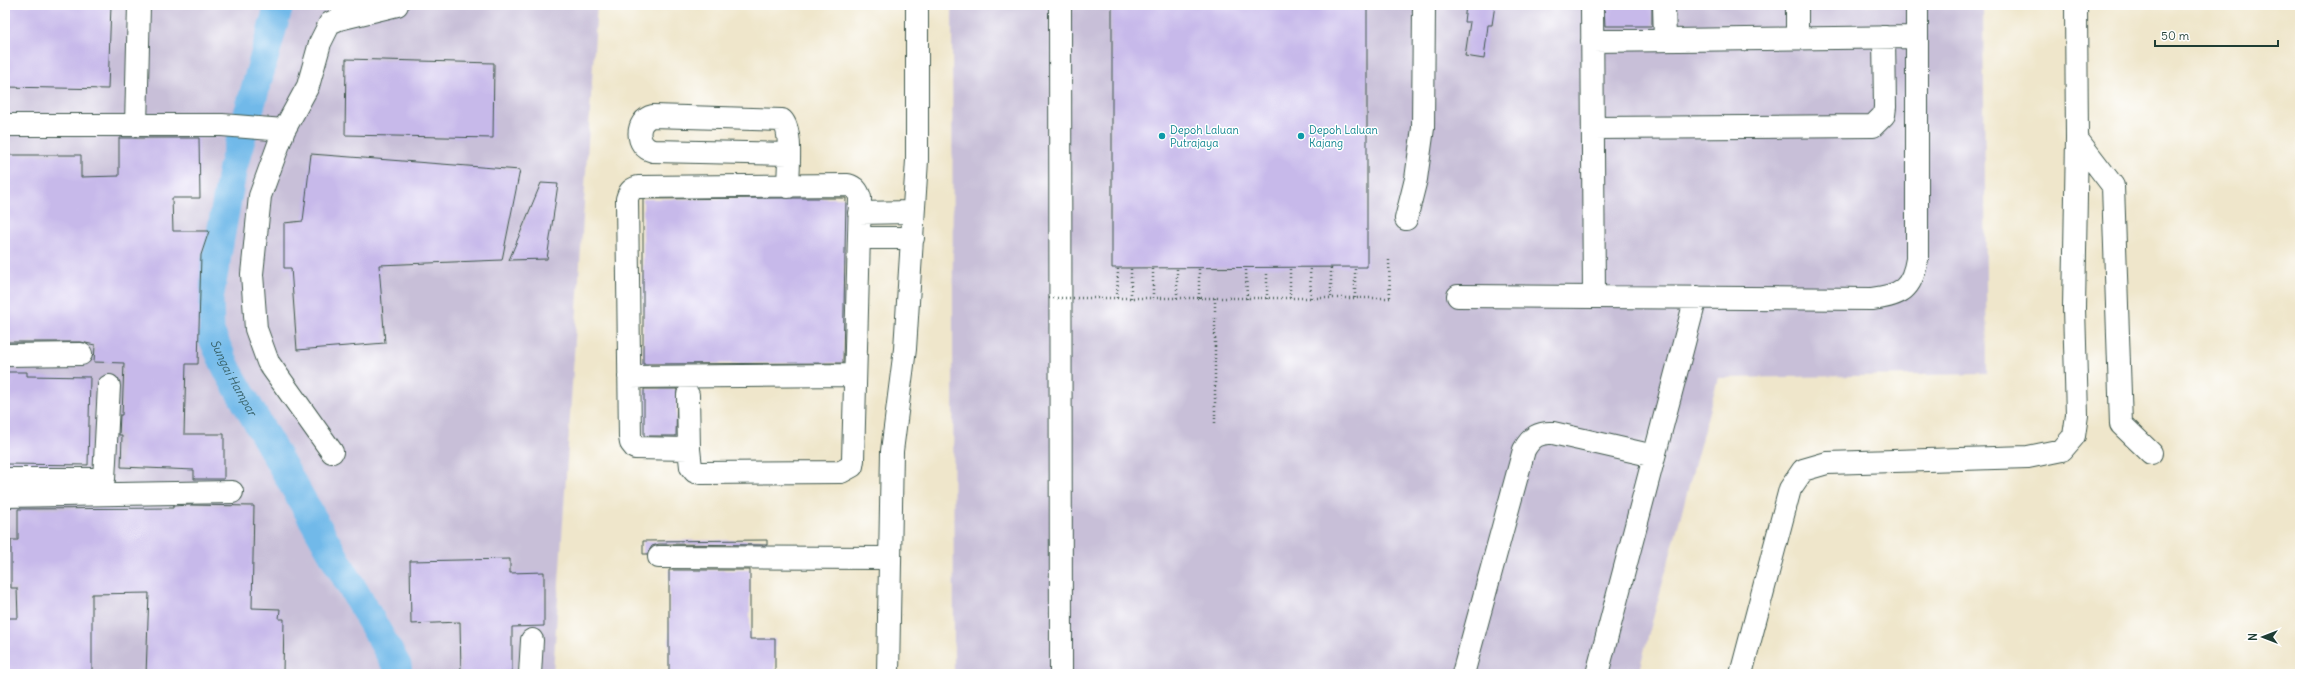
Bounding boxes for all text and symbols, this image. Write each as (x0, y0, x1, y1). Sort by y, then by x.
scale bar (2155, 22, 2278, 48)
text: 50 m (2161, 28, 2190, 43)
place label: Depoh Laluan Putrajaya (1170, 123, 1239, 150)
place label: Depoh Laluan Kajang (1309, 123, 1378, 150)
marker: Depoh Laluan Putrajaya (1157, 131, 1167, 141)
marker: Depoh Laluan Kajang (1296, 131, 1306, 141)
water label: Sungai Hampar (208, 337, 261, 420)
north arrow (2243, 617, 2283, 657)
text: N (2246, 633, 2260, 641)

